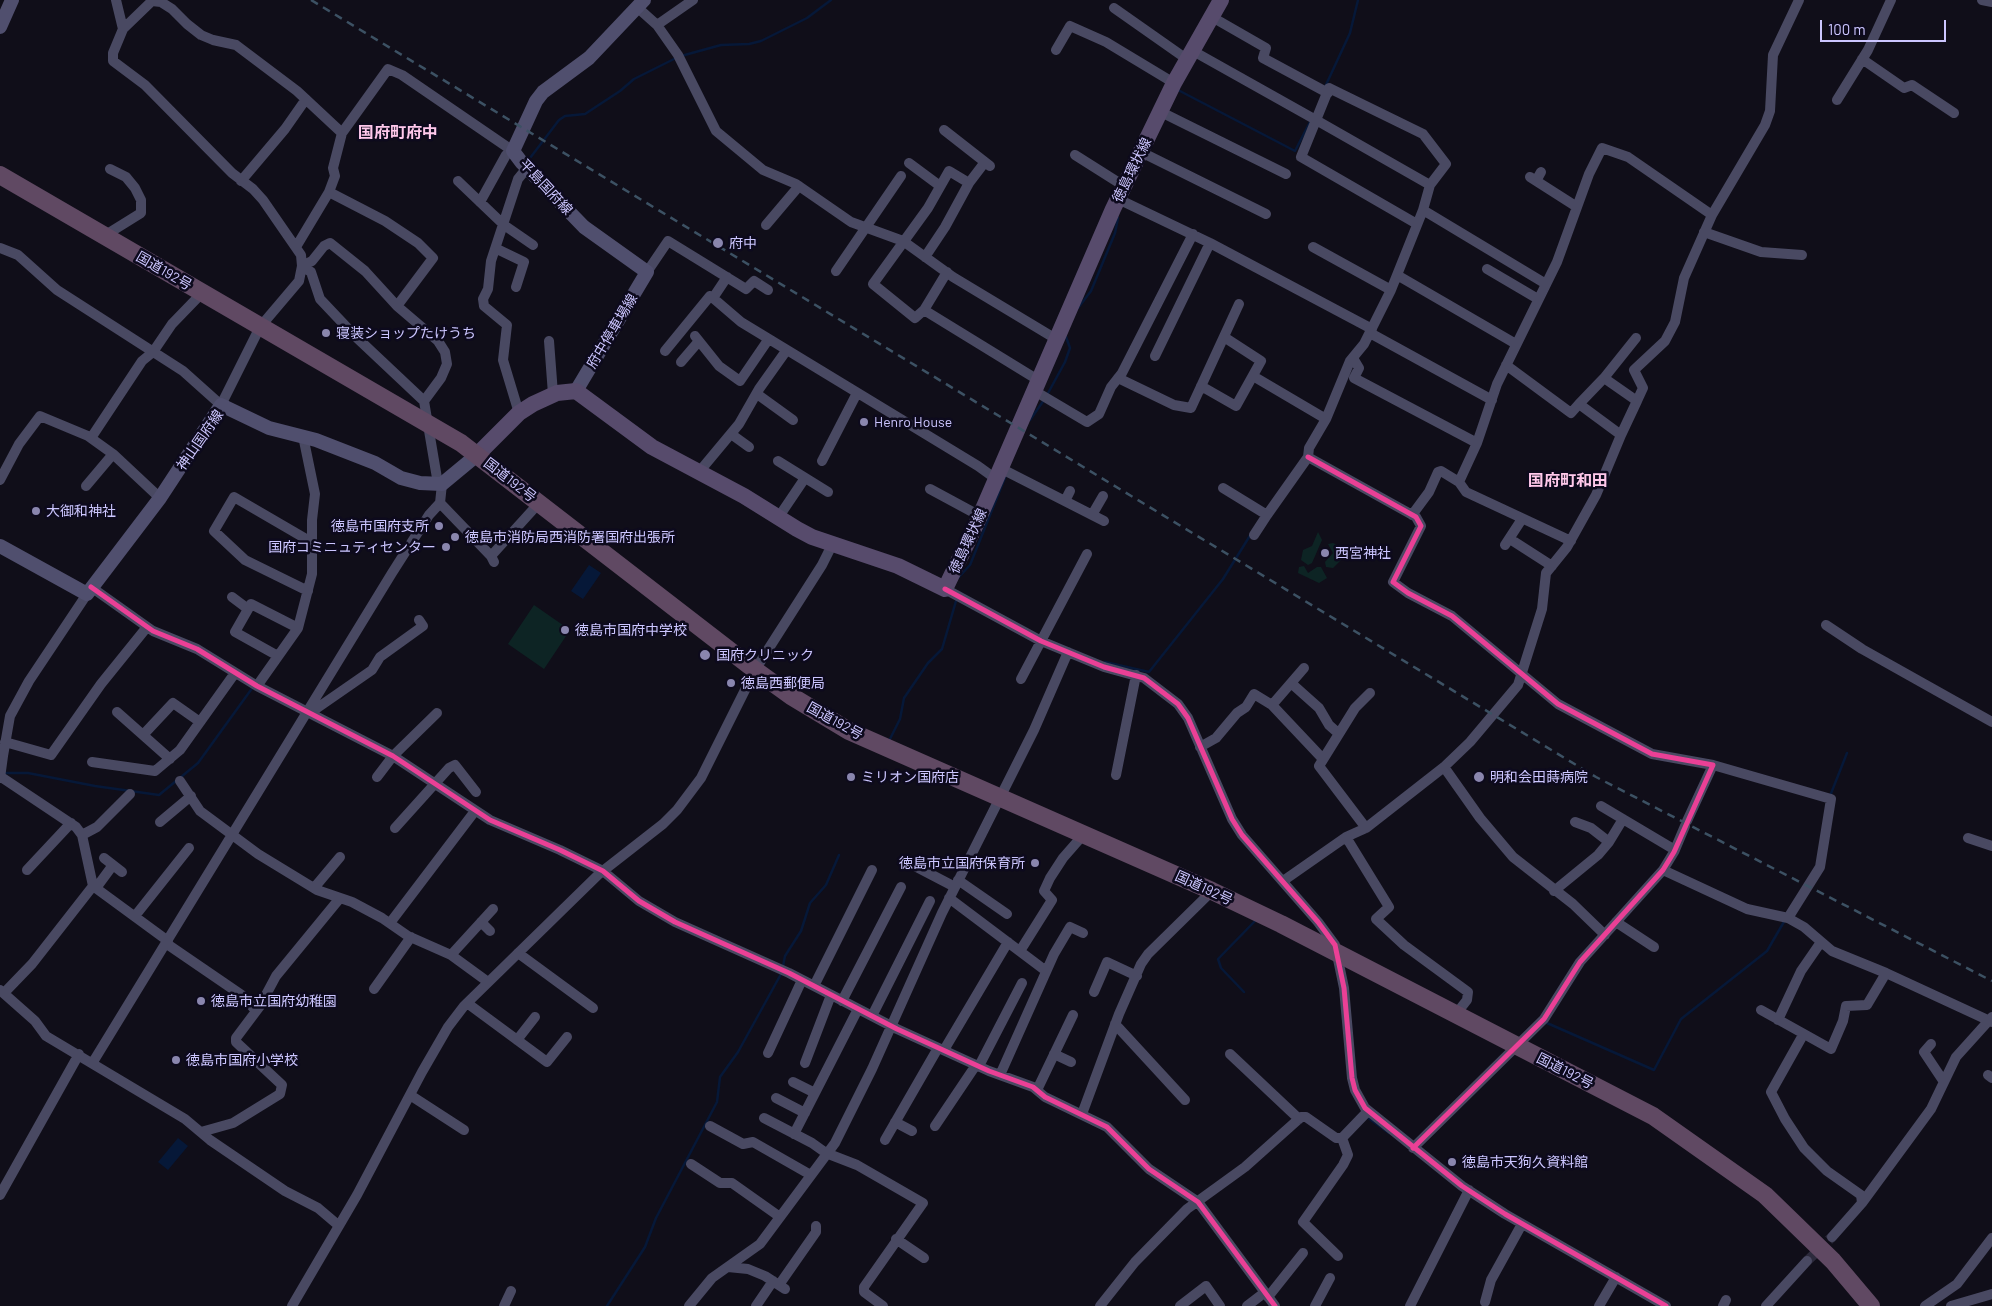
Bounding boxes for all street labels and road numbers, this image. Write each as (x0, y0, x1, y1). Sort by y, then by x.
street label: 徳島環状線 (1109, 135, 1155, 205)
street label: 平島国府線 (516, 156, 576, 218)
street label: 国道192号 (133, 248, 195, 294)
street label: 府中停車場線 (583, 291, 641, 371)
street label: 神山国府線 (173, 407, 227, 473)
street label: 国道192号 (481, 454, 539, 506)
street label: 徳島環状線 (946, 506, 990, 576)
street label: 国道192号 (804, 699, 866, 743)
street label: 国道192号 (1172, 867, 1236, 909)
street label: 国道192号 (1534, 1050, 1596, 1092)

